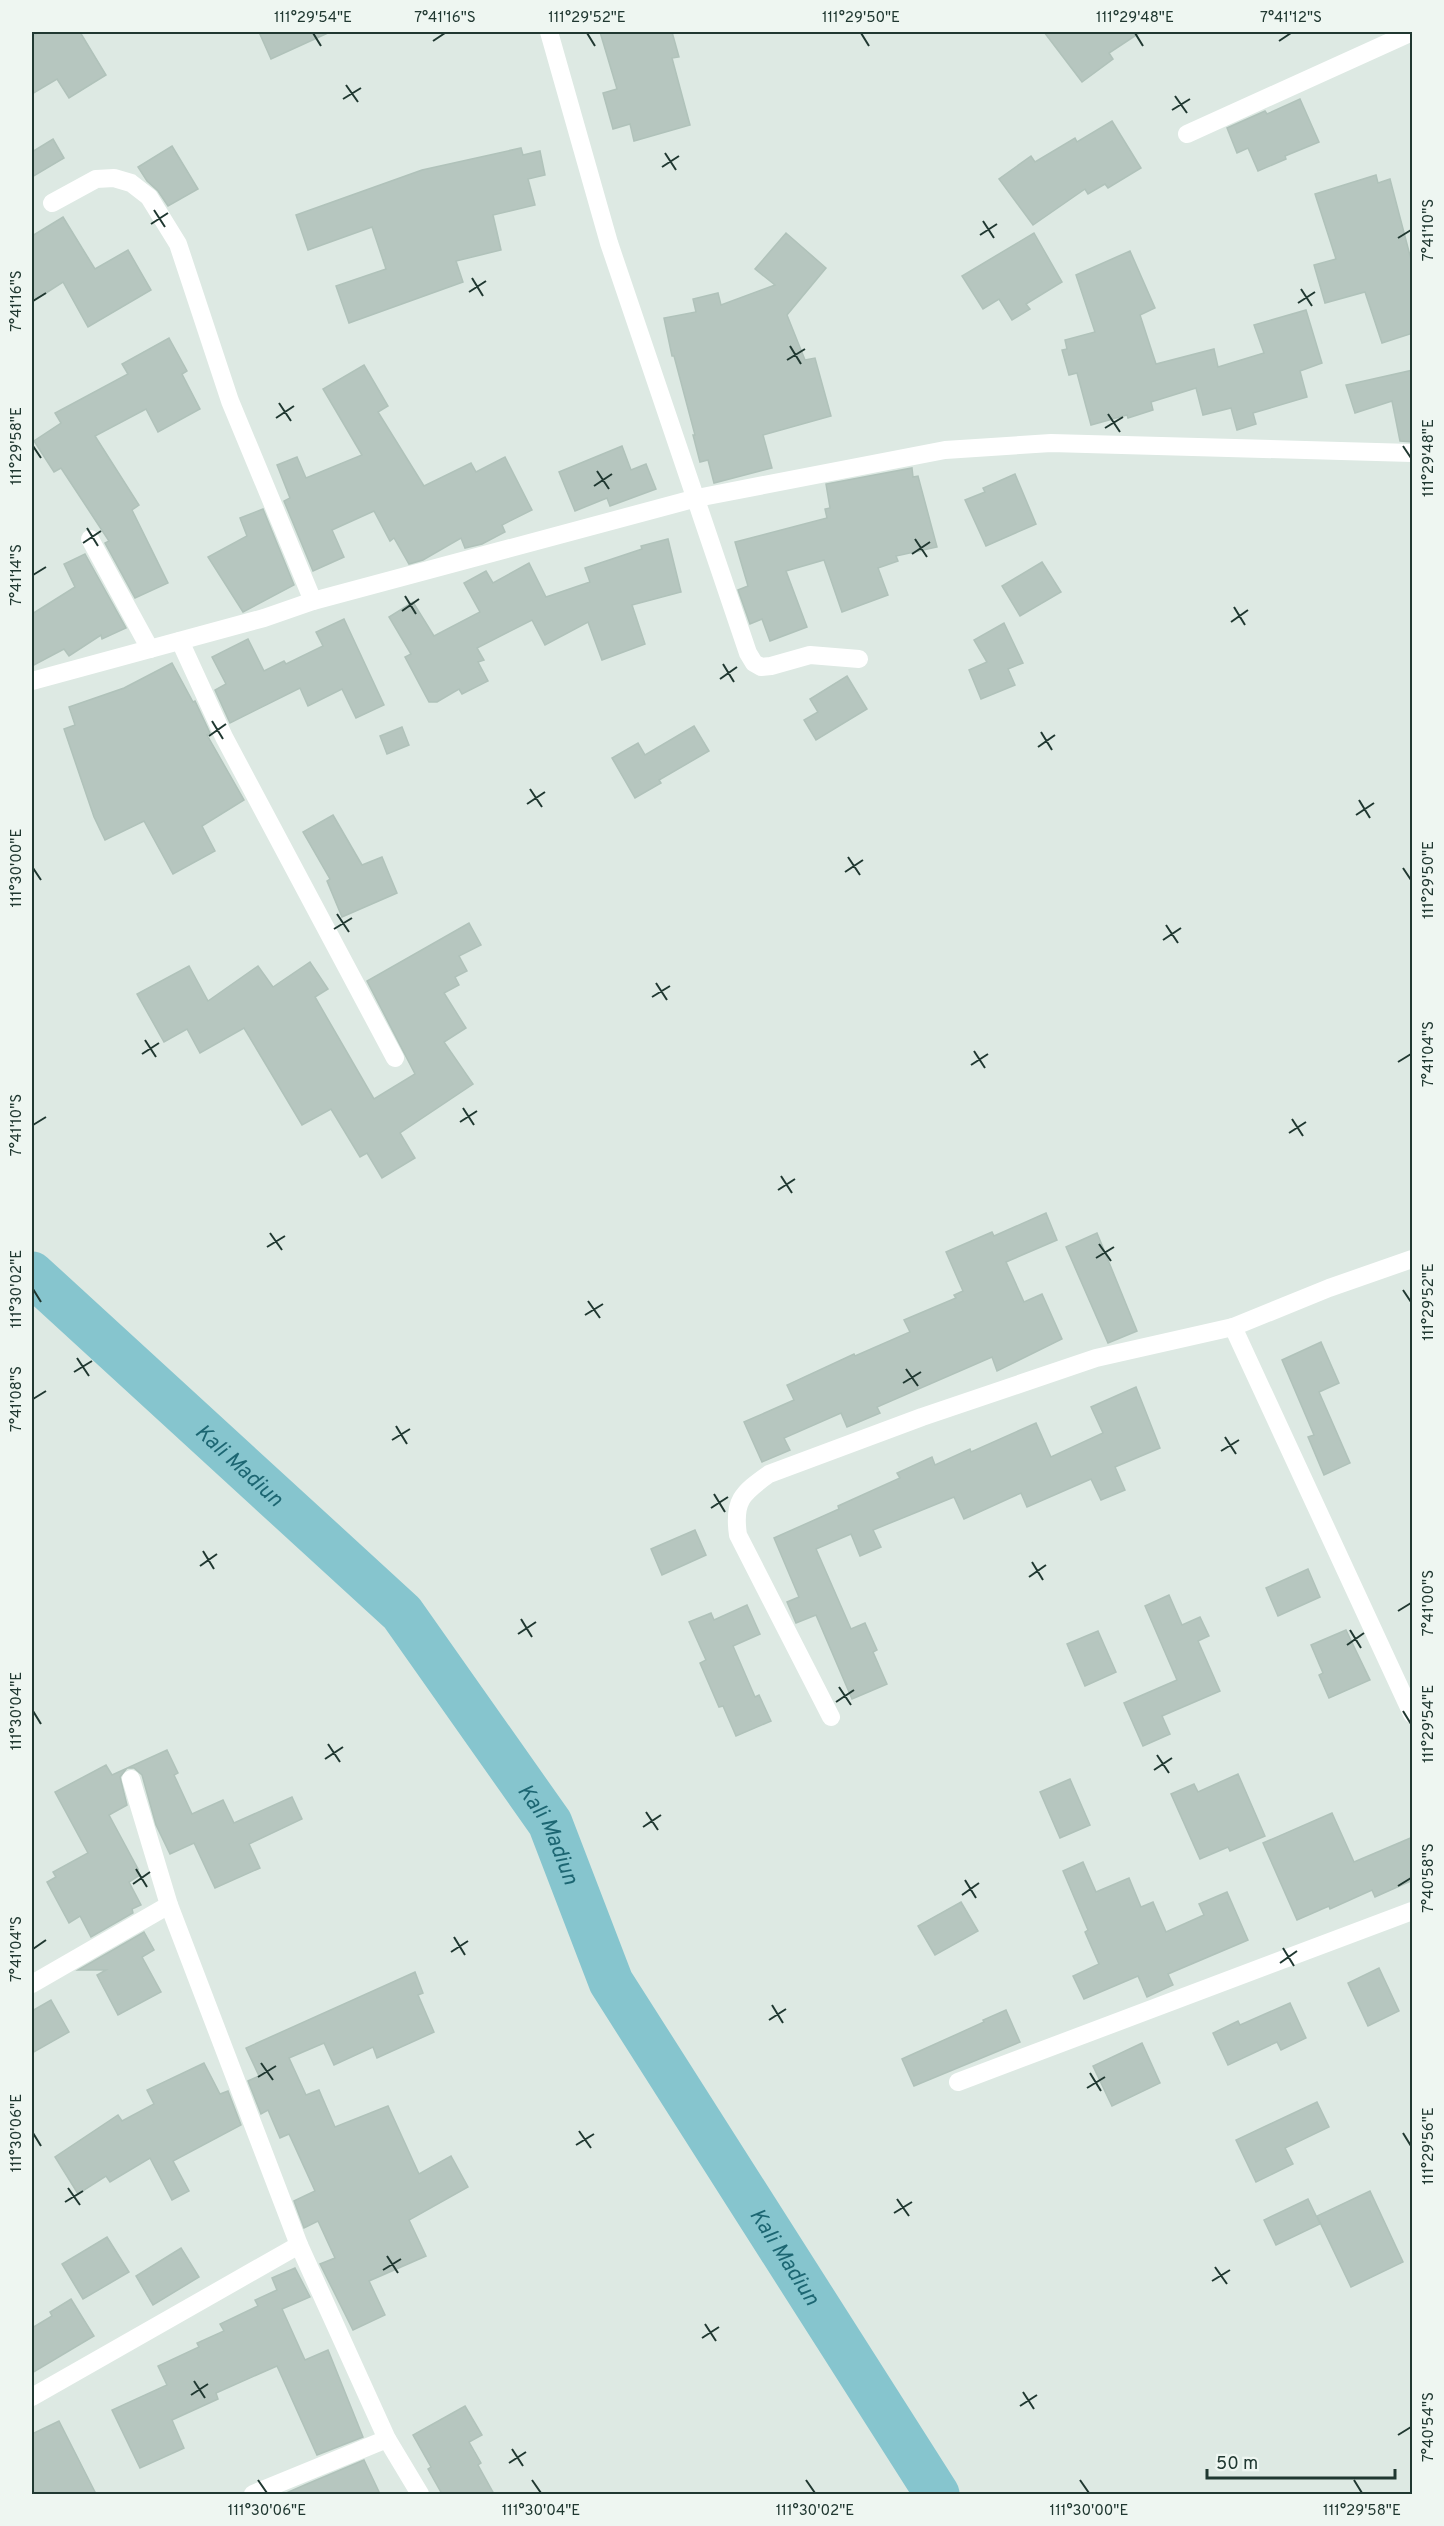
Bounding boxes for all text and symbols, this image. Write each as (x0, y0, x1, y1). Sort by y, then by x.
text: 111°29'54"E (274, 9, 352, 28)
text: 7°41'16"S (414, 9, 476, 28)
text: 111°29'52"E (548, 9, 626, 28)
text: 111°29'50"E (822, 9, 900, 28)
text: 111°29'48"E (1096, 9, 1174, 28)
text: 7°41'12"S (1260, 9, 1322, 28)
text: 7°41'10"S (1420, 199, 1439, 261)
text: 7°41'16"S (8, 270, 27, 332)
text: 111°29'58"E (8, 407, 27, 485)
text: 111°29'48"E (1420, 419, 1439, 497)
text: 7°41'14"S (8, 544, 27, 606)
text: 111°30'00"E (8, 829, 27, 907)
text: 111°29'50"E (1420, 841, 1439, 919)
text: 7°41'04"S (1420, 1021, 1439, 1087)
text: 7°41'10"S (8, 1094, 27, 1156)
text: 111°30'02"E (8, 1250, 27, 1328)
text: 111°29'52"E (1420, 1263, 1439, 1341)
text: 7°41'08"S (8, 1366, 27, 1432)
water label: Kali Madiun (189, 1419, 288, 1513)
text: 7°41'00"S (1420, 1570, 1439, 1636)
text: 111°30'04"E (8, 1672, 27, 1750)
text: 111°29'54"E (1420, 1685, 1439, 1763)
water label: Kali Madiun (511, 1779, 583, 1889)
text: 7°40'58"S (1420, 1843, 1439, 1913)
text: 7°41'04"S (8, 1916, 27, 1982)
text: 111°30'06"E (8, 2094, 27, 2172)
text: 111°29'56"E (1420, 2107, 1439, 2185)
water label: Kali Madiun (742, 2204, 824, 2311)
text: 7°40'54"S (1420, 2392, 1439, 2462)
scale bar (1207, 2442, 1394, 2480)
text: 50 m (1216, 2453, 1258, 2476)
text: 111°30'06"E (228, 2502, 306, 2521)
text: 111°30'04"E (502, 2502, 580, 2521)
text: 111°30'02"E (776, 2502, 854, 2521)
text: 111°30'00"E (1050, 2502, 1128, 2521)
text: 111°29'58"E (1323, 2502, 1401, 2521)

